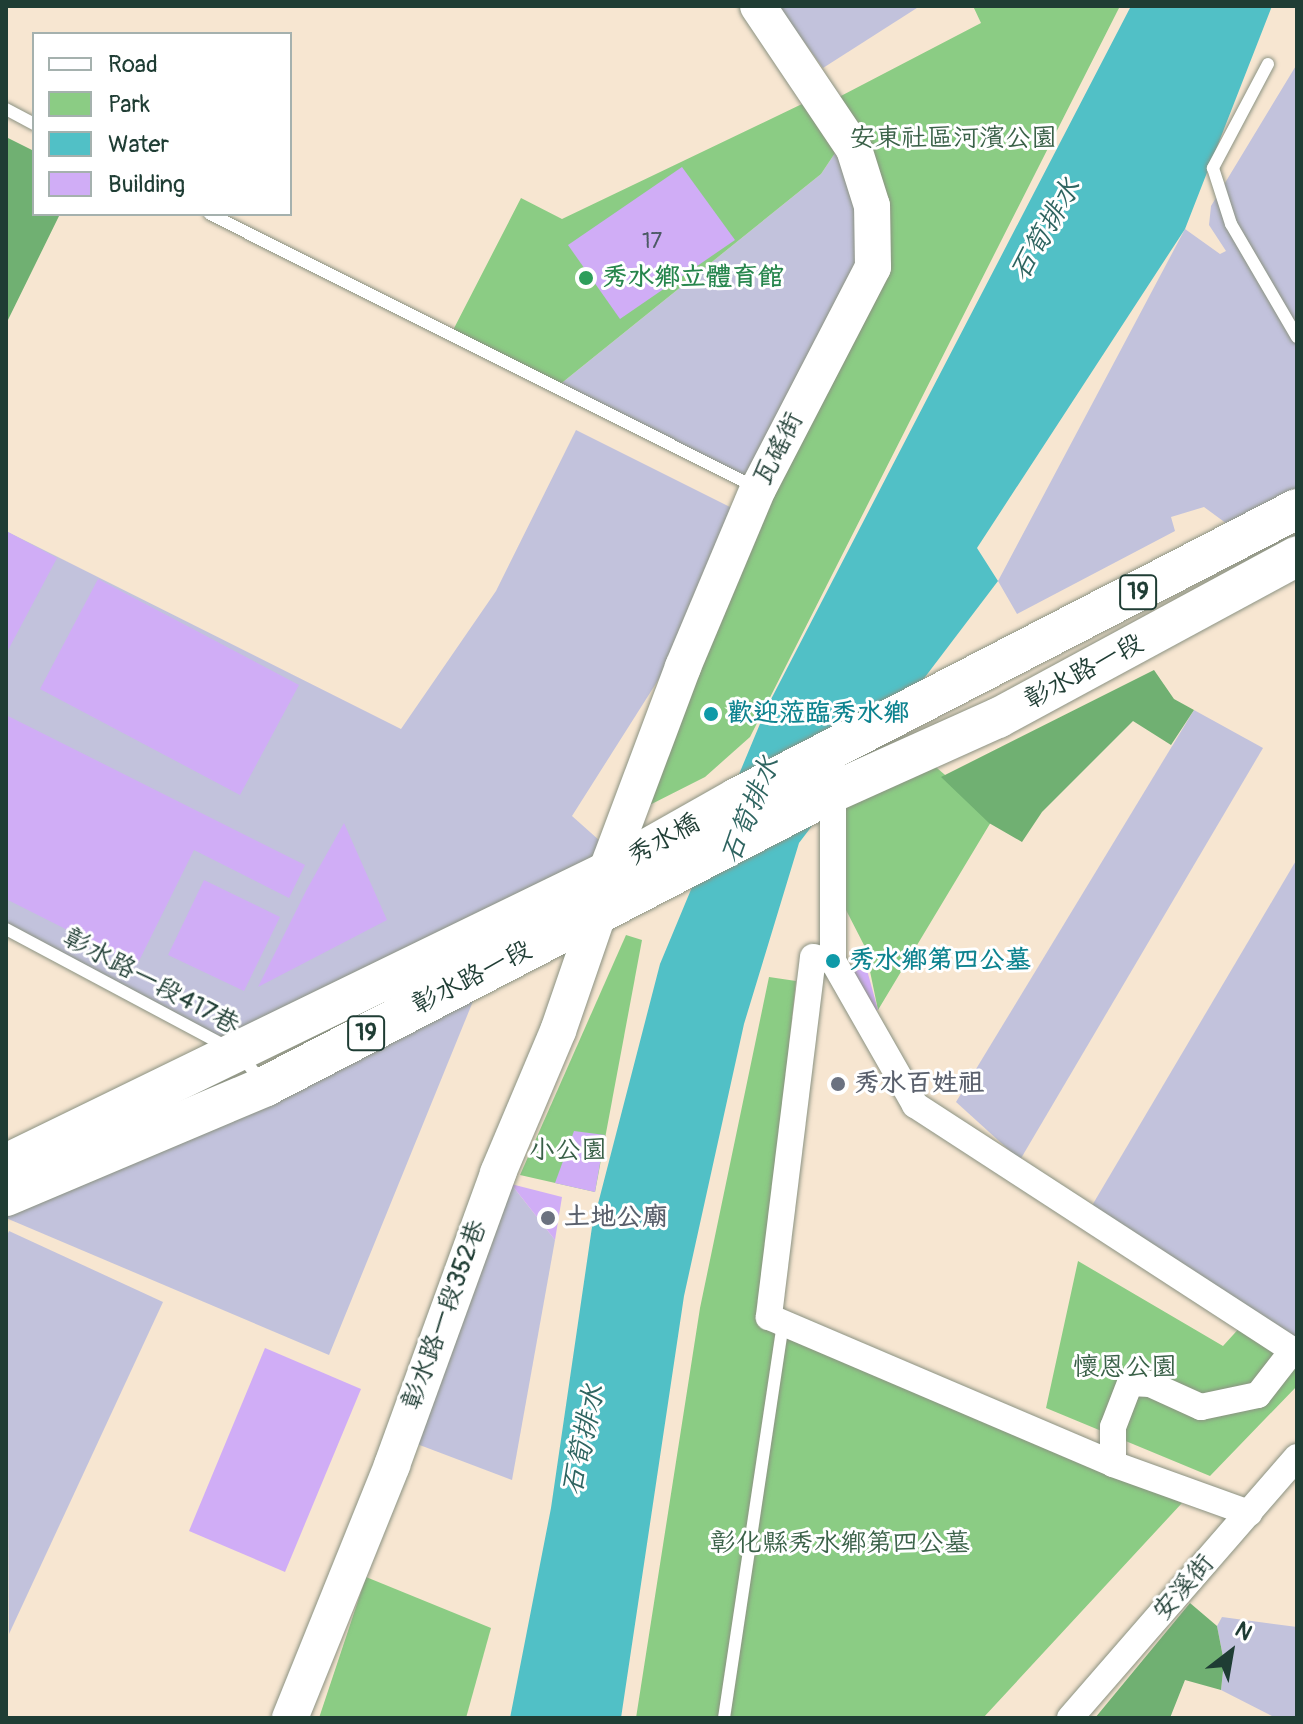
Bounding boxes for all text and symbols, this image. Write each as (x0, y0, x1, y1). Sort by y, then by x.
legend (32, 32, 292, 216)
text: Road (108, 50, 158, 79)
text: Park (108, 90, 150, 119)
park label: 安東社區河濱公園 (849, 123, 1057, 155)
text: Water (108, 130, 169, 159)
text: Building (108, 170, 185, 199)
water label: 石筍排水 (1003, 173, 1089, 287)
house number: 17 (642, 229, 662, 255)
place label: 秀水鄉立體育館 (602, 262, 784, 294)
marker: 秀水鄉立體育館 (577, 269, 595, 287)
street label: 瓦磘街 (747, 407, 811, 491)
road number: 19 (1118, 572, 1158, 612)
street label: 彰水路一段 (1019, 628, 1149, 716)
place label: 歡迎蒞臨秀水鄉 (727, 698, 909, 730)
marker: 歡迎蒞臨秀水鄉 (702, 705, 720, 723)
water label: 石筍排水 (714, 752, 788, 868)
street label: 秀水橋 (622, 807, 706, 873)
street label: 彰水路一段417巷 (58, 922, 244, 1042)
street label: 彰水路一段 (407, 935, 537, 1021)
place label: 秀水鄉第四公墓 (849, 945, 1031, 977)
marker: 秀水鄉第四公墓 (824, 952, 842, 970)
road number: 19 (346, 1013, 386, 1053)
place label: 秀水百姓祖 (854, 1068, 984, 1100)
marker: 秀水百姓祖 (829, 1075, 847, 1093)
park label: 小公園 (529, 1135, 607, 1167)
place label: 土地公廟 (564, 1202, 668, 1234)
marker: 土地公廟 (539, 1209, 557, 1227)
street label: 彰水路一段352巷 (396, 1216, 494, 1414)
park label: 懷恩公園 (1073, 1352, 1177, 1384)
water label: 石筍排水 (556, 1382, 612, 1498)
park label: 彰化縣秀水鄉第四公墓 (710, 1528, 970, 1560)
street label: 安溪街 (1147, 1548, 1221, 1628)
north arrow (1191, 1612, 1271, 1692)
text: N (1230, 1616, 1257, 1647)

